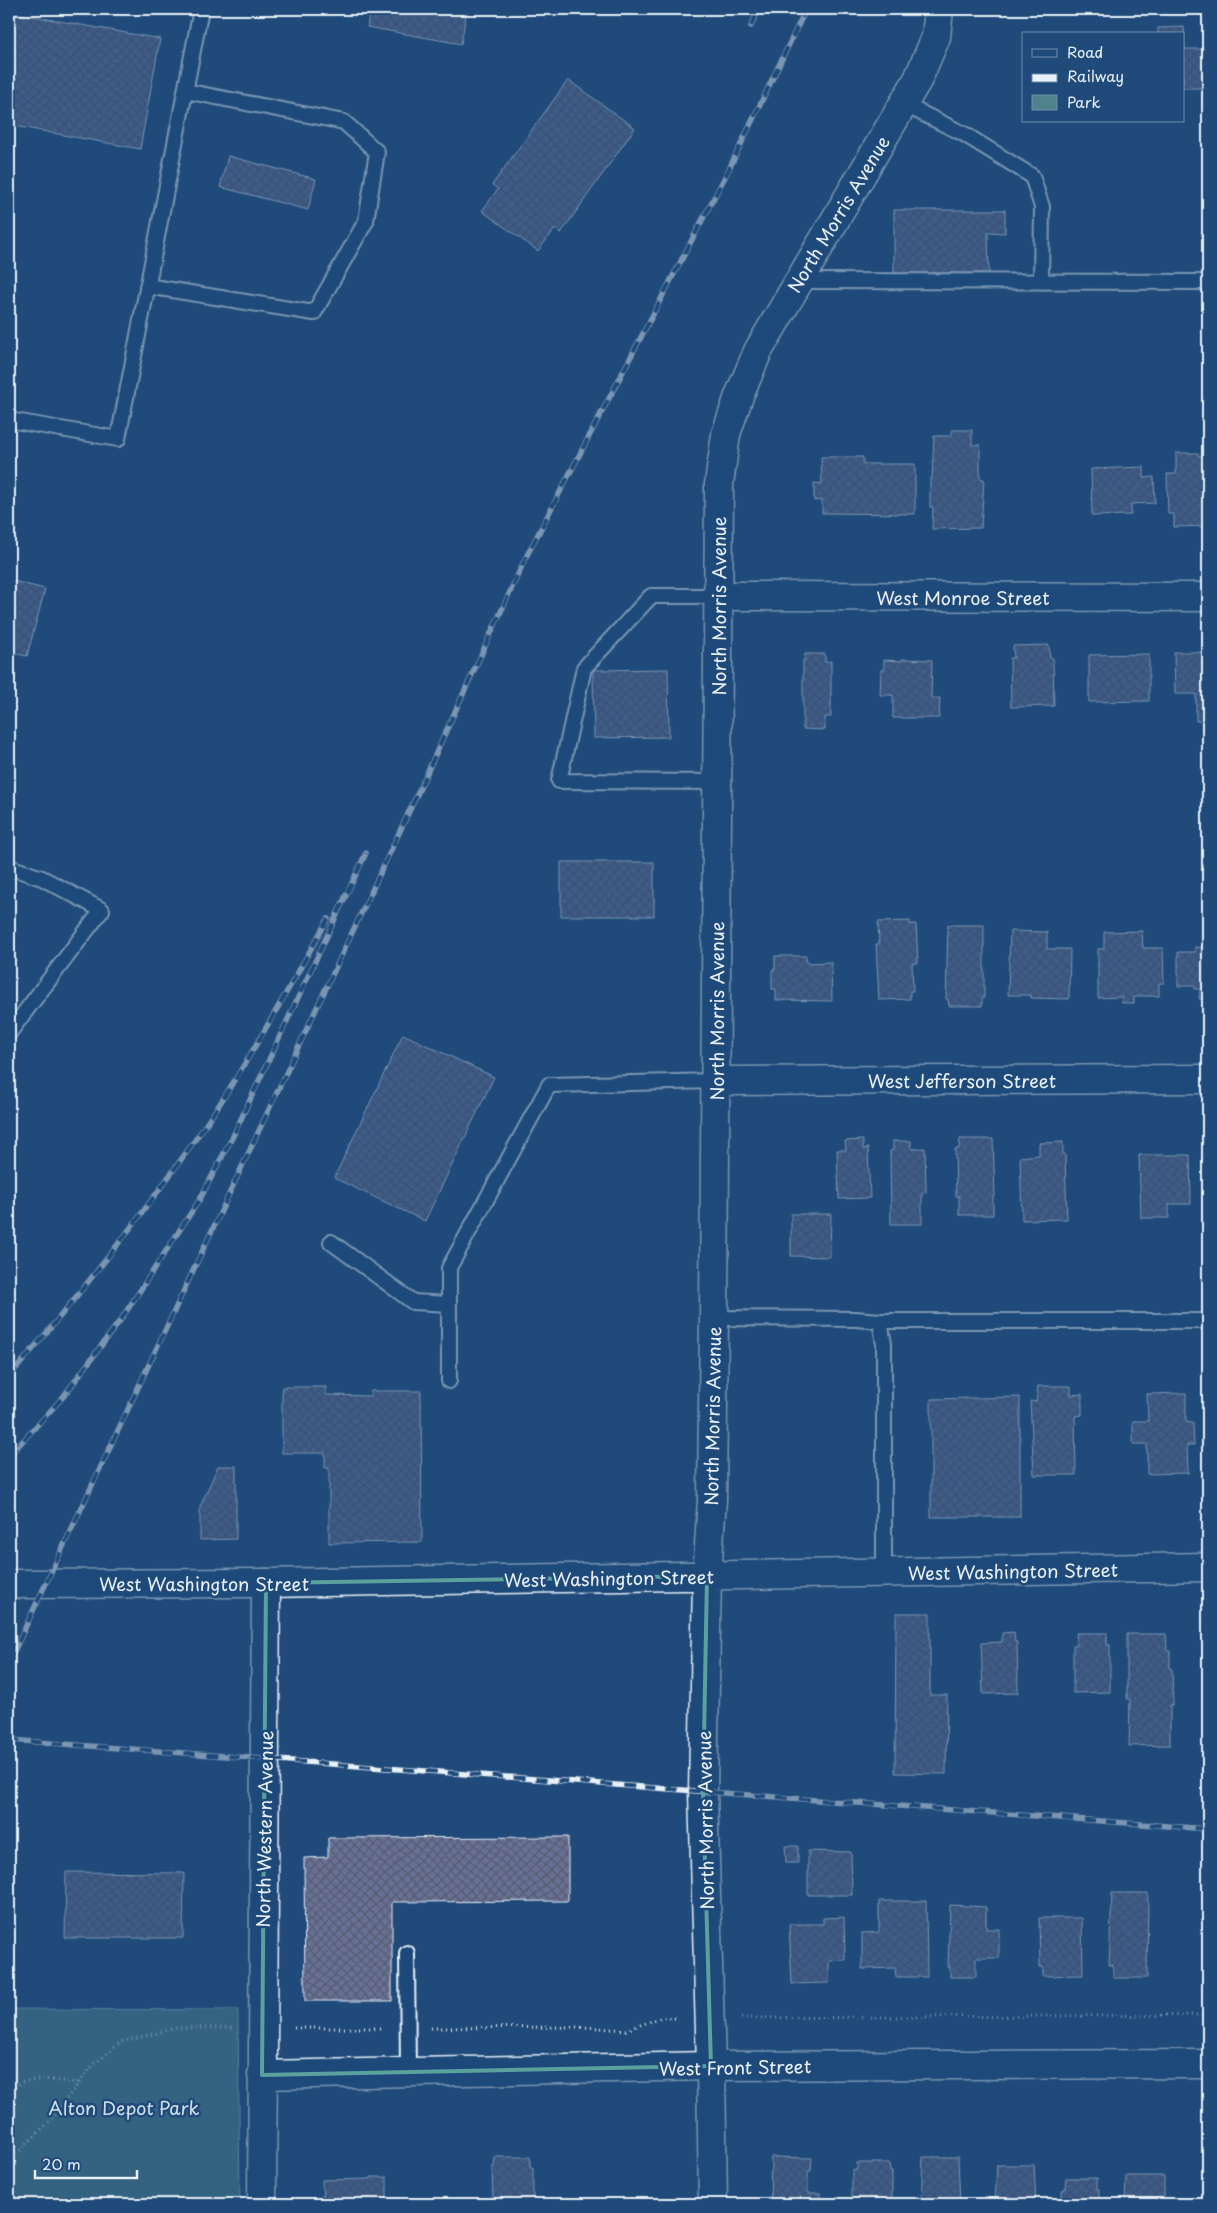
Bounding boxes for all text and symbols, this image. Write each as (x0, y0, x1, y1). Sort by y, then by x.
legend (1022, 32, 1184, 122)
text: Road (1067, 40, 1103, 63)
text: Railway (1067, 64, 1124, 87)
text: Park (1067, 90, 1101, 113)
street label: North Morris Avenue (780, 130, 896, 298)
street label: North Morris Avenue (705, 516, 732, 696)
street label: West Monroe Street (876, 584, 1050, 611)
street label: North Morris Avenue (703, 921, 730, 1101)
street label: West Jefferson Street (868, 1067, 1056, 1094)
street label: North Morris Avenue (697, 1326, 727, 1506)
street label: West Washington Street (908, 1556, 1118, 1586)
street label: West Washington Street (504, 1563, 714, 1593)
street label: West Washington Street (99, 1570, 309, 1597)
street label: North Western Avenue (249, 1730, 279, 1928)
street label: North Morris Avenue (690, 1730, 720, 1910)
street label: West Front Street (659, 2052, 811, 2082)
park label: Alton Depot Park (48, 2094, 200, 2121)
scale bar (35, 2148, 138, 2180)
text: 20 m (42, 2152, 81, 2175)

